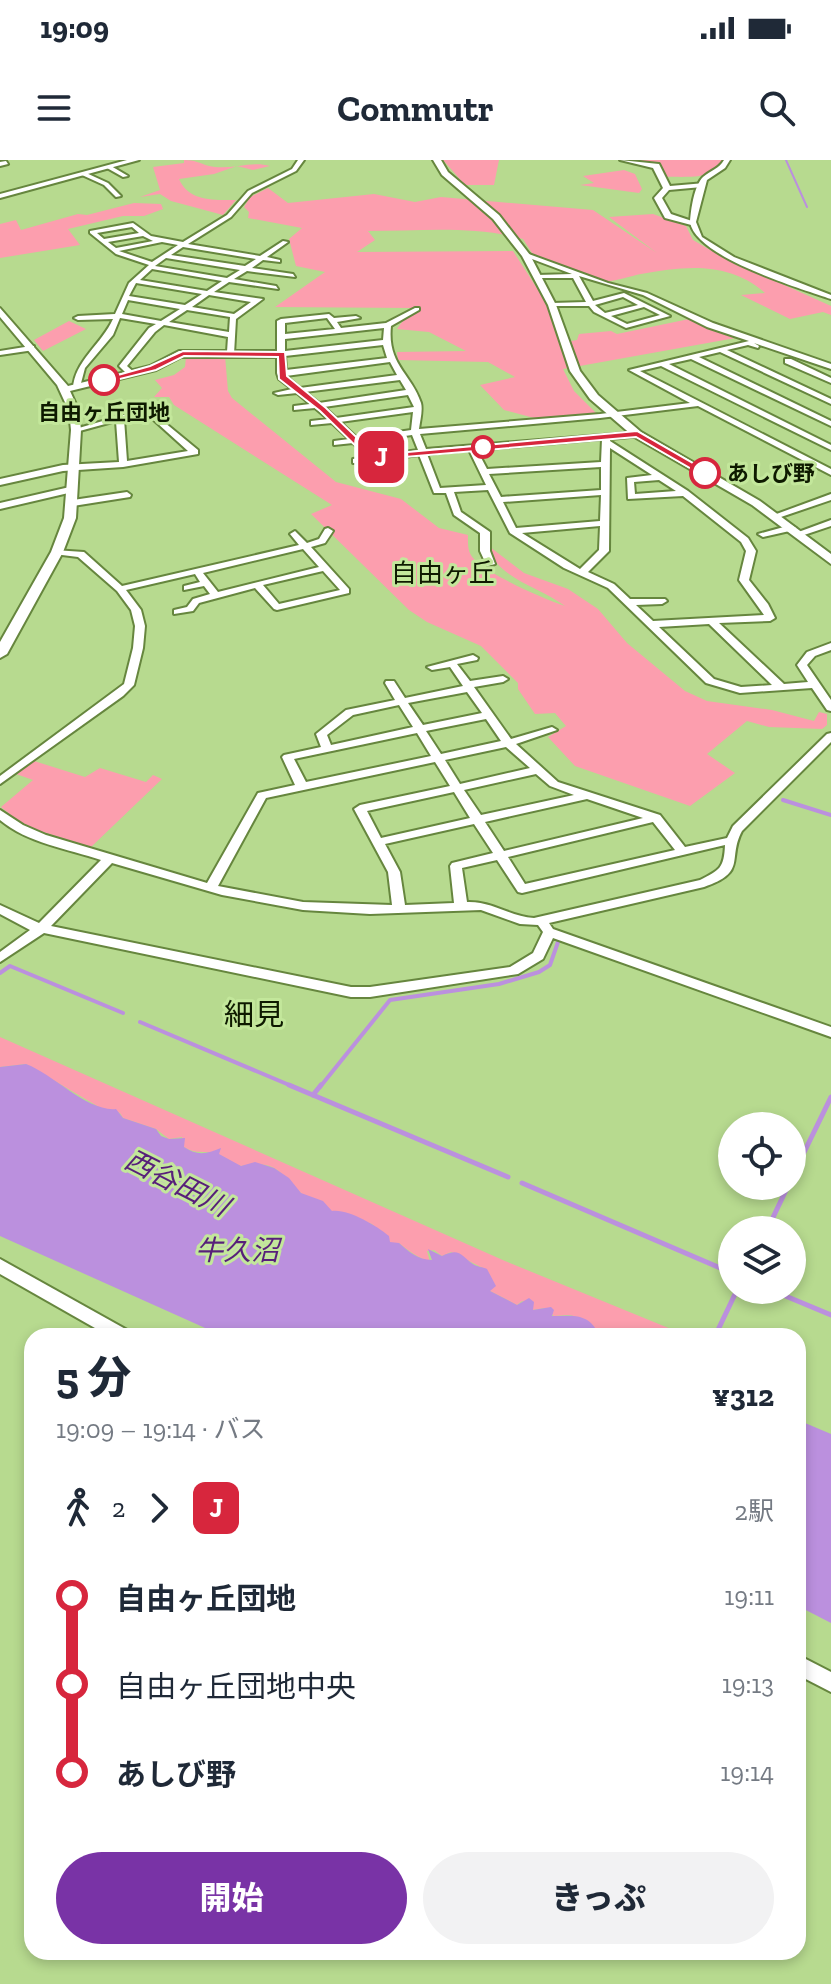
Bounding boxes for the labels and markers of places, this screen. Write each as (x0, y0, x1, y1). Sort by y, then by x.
marker: 自由ヶ丘団地 (89, 365, 119, 395)
place label: 自由ヶ丘団地 (38, 399, 170, 426)
unlabelled marker (472, 436, 494, 458)
marker: あしび野 (690, 458, 720, 488)
place label: あしび野 (727, 460, 815, 487)

